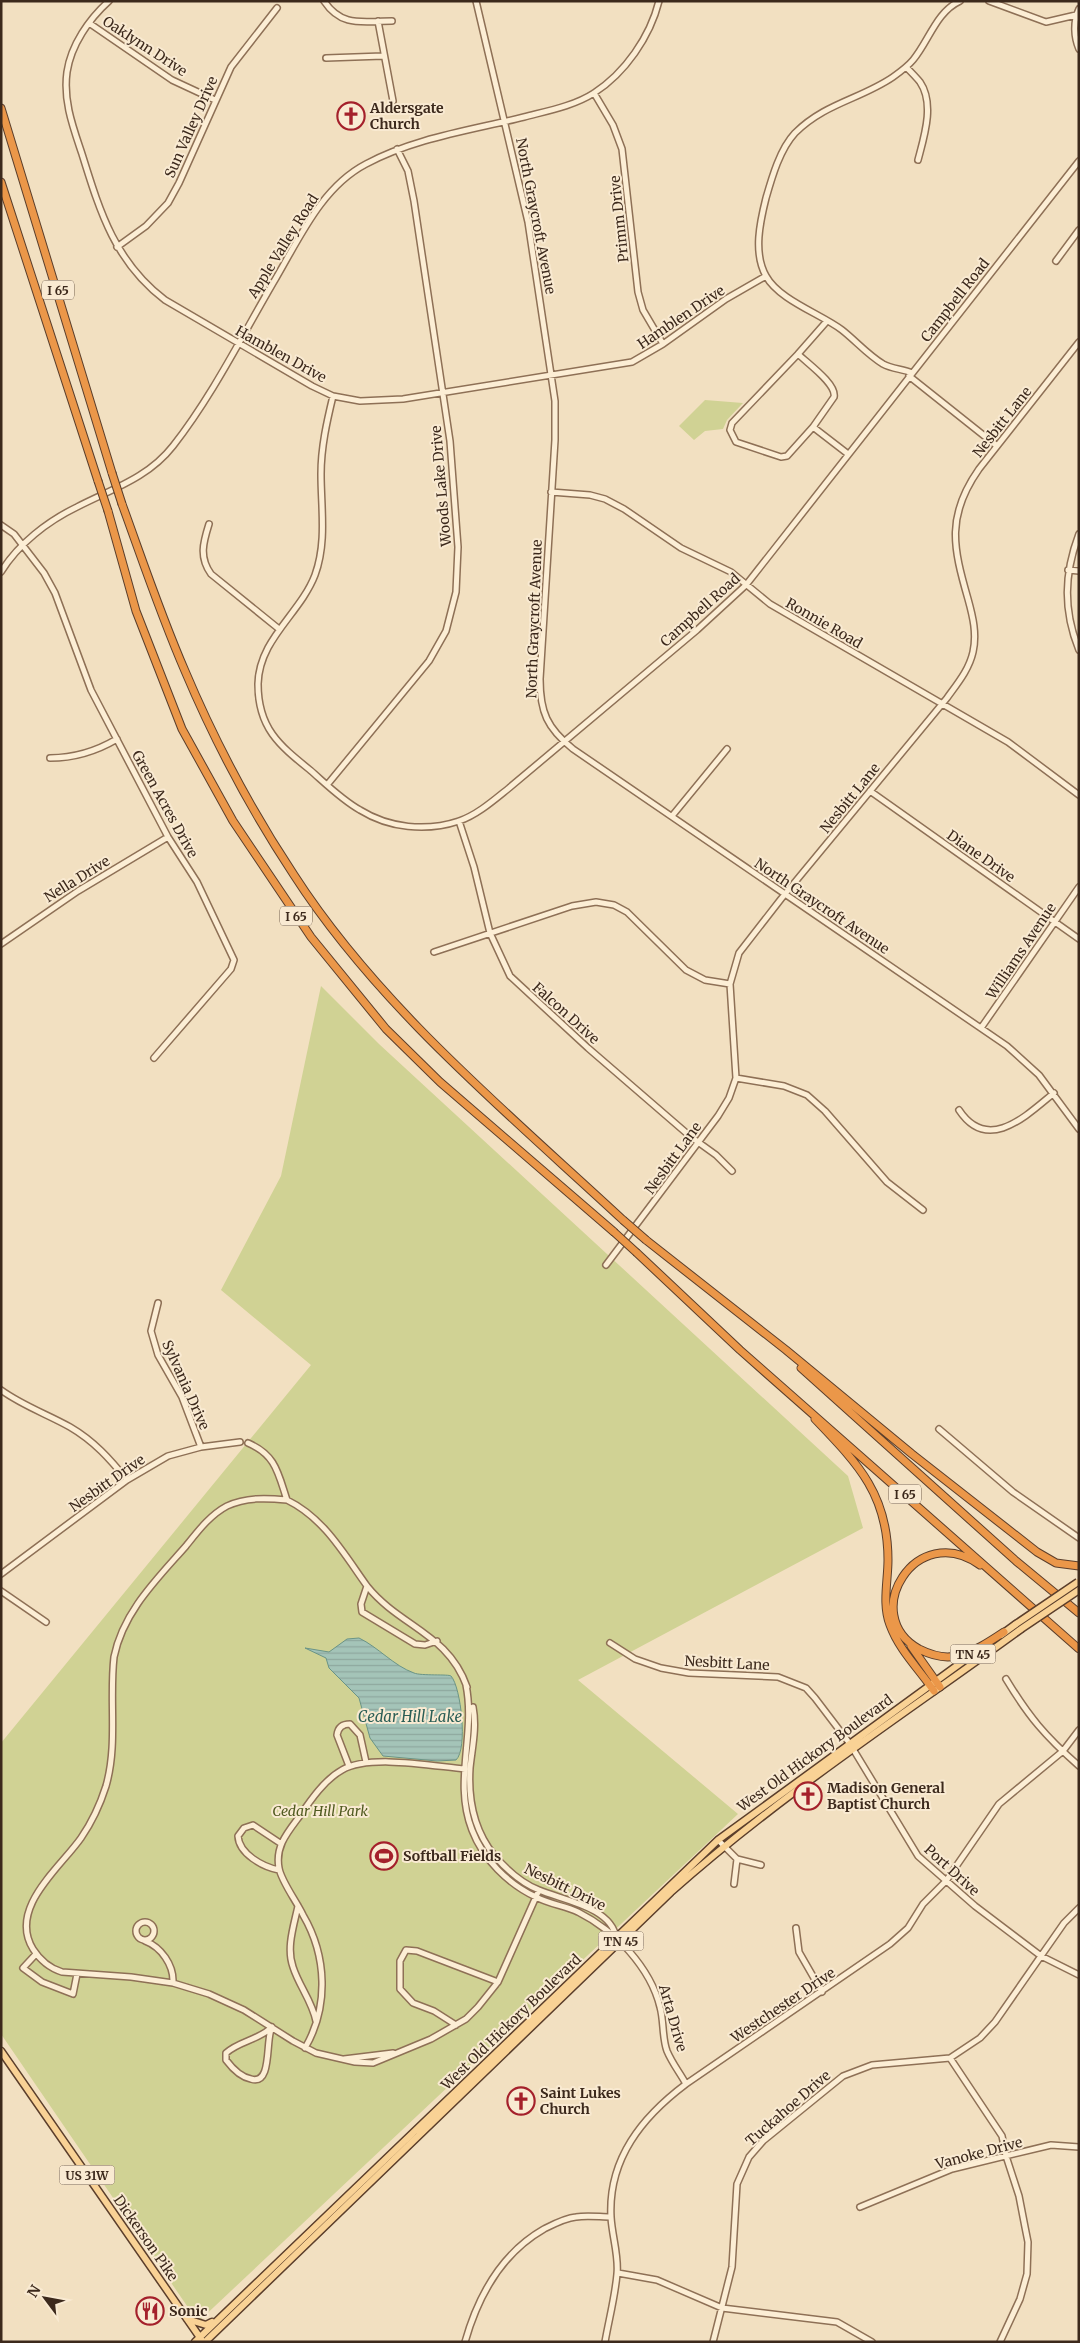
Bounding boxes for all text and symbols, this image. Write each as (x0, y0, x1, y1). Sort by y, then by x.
street label: Oaklynn Drive (99, 12, 191, 80)
street label: Sun Valley Drive (161, 73, 221, 181)
place label: Aldersgate Church (369, 99, 444, 133)
church icon: Aldersgate Church (336, 101, 366, 131)
street label: North Graycroft Avenue (512, 136, 560, 296)
street label: Primm Drive (605, 175, 633, 263)
street label: Apple Valley Road (243, 190, 323, 302)
street label: Campbell Road (917, 254, 994, 345)
road number: I 65 (42, 280, 74, 300)
street label: Hamblen Drive (634, 281, 728, 353)
street label: Hamblen Drive (232, 322, 330, 386)
street label: Nesbitt Lane (969, 383, 1035, 461)
street label: Woods Lake Drive (427, 425, 455, 548)
street label: North Graycroft Avenue (522, 539, 546, 699)
street label: Campbell Road (656, 569, 744, 650)
street label: Ronnie Road (782, 594, 866, 652)
street label: Green Acres Drive (128, 747, 202, 861)
street label: Nesbitt Lane (816, 759, 884, 837)
street label: Diane Drive (944, 826, 1018, 886)
street label: Nella Drive (41, 852, 113, 906)
street label: North Graycroft Avenue (751, 854, 893, 958)
street label: Williams Avenue (982, 899, 1060, 1003)
road number: I 65 (280, 906, 312, 926)
street label: Falcon Drive (529, 978, 603, 1048)
street label: Nesbitt Lane (641, 1118, 705, 1198)
street label: Sylvania Drive (158, 1337, 214, 1433)
street label: Nesbitt Drive (66, 1450, 148, 1516)
road number: I 65 (889, 1485, 921, 1504)
road number: TN 45 (950, 1645, 996, 1664)
street label: Nesbitt Lane (684, 1652, 770, 1674)
street label: West Old Hickory Boulevard (733, 1690, 897, 1816)
water label: Cedar Hill Lake (358, 1707, 463, 1726)
place label: Madison General Baptist Church (827, 1779, 945, 1813)
church icon: Madison General Baptist Church (793, 1781, 823, 1811)
park label: Cedar Hill Park (272, 1802, 368, 1820)
street label: Port Drive (921, 1840, 983, 1900)
sports icon: Softball Fields (369, 1841, 399, 1871)
place label: Softball Fields (403, 1847, 501, 1865)
street label: Nesbitt Drive (521, 1860, 609, 1914)
road number: TN 45 (598, 1932, 644, 1950)
street label: West Old Hickory Boulevard (437, 1950, 585, 2094)
street label: Westchester Drive (727, 1964, 838, 2047)
street label: Arta Drive (655, 1981, 691, 2054)
street label: Tuckahoe Drive (742, 2066, 834, 2150)
place label: Saint Lukes Church (540, 2084, 621, 2118)
church icon: Saint Lukes Church (506, 2086, 536, 2116)
street label: Vanoke Drive (933, 2133, 1024, 2173)
road number: US 31W (59, 2166, 114, 2184)
street label: Dickerson Pike (110, 2192, 182, 2284)
north arrow (20, 2273, 70, 2323)
text: N (23, 2282, 45, 2301)
restaurant icon: Sonic (135, 2296, 165, 2326)
place label: Sonic (169, 2302, 207, 2320)

